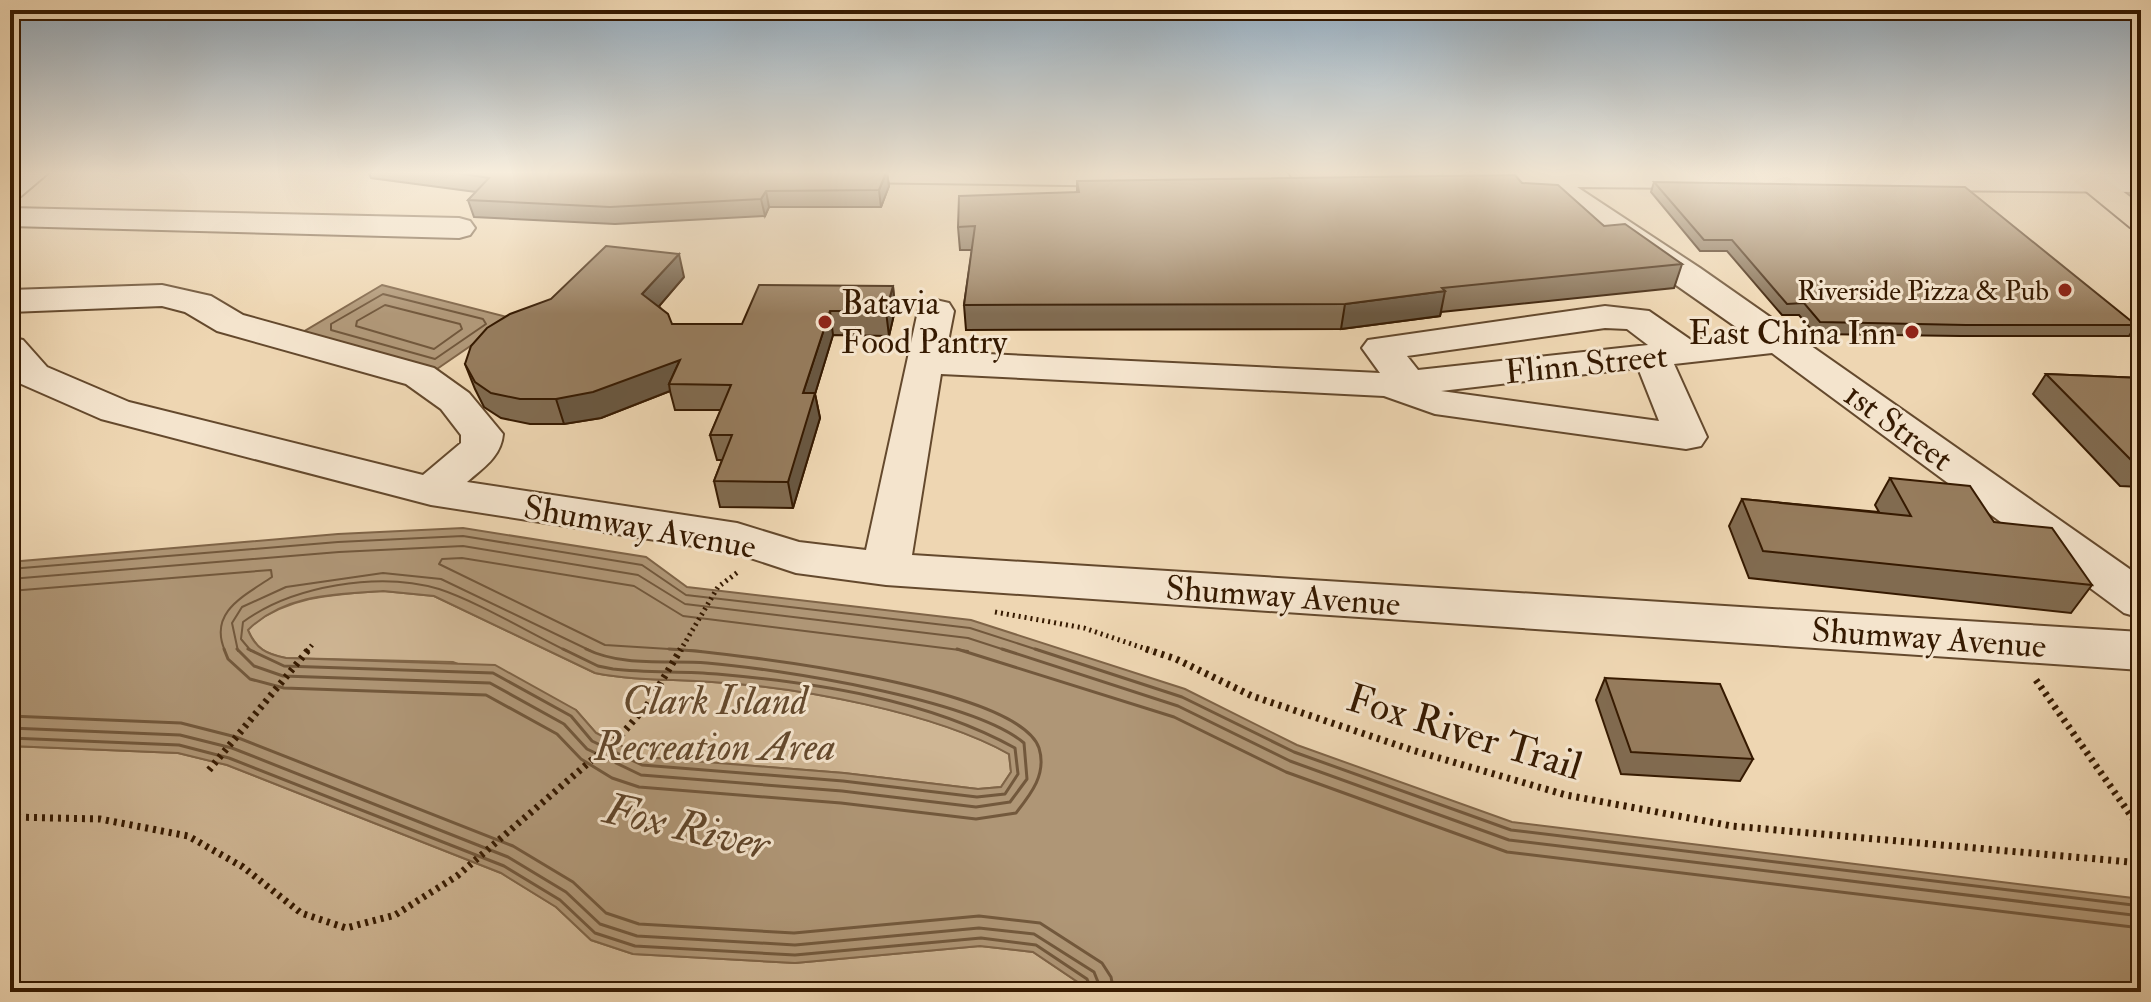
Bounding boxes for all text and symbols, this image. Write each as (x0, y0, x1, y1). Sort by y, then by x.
place label: Riverside Pizza & Pub (1797, 274, 2049, 309)
marker: Riverside Pizza & Pub (2056, 281, 2074, 299)
place label: Batavia Food Pantry (841, 282, 1008, 364)
place label: East China Inn (1688, 312, 1896, 355)
marker: Batavia Food Pantry (816, 313, 834, 331)
marker: East China Inn (1903, 323, 1921, 341)
street label: Flinn Street (1503, 335, 1670, 394)
street label: 1st Street (1835, 373, 1961, 481)
street label: Shumway Avenue (520, 486, 759, 569)
street label: Shumway Avenue (1164, 567, 1402, 626)
street label: Shumway Avenue (1810, 609, 2048, 668)
street label: Fox River Trail (1341, 673, 1588, 792)
park label: Clark Island Recreation Area (594, 676, 836, 773)
water label: Fox River (597, 781, 777, 874)

